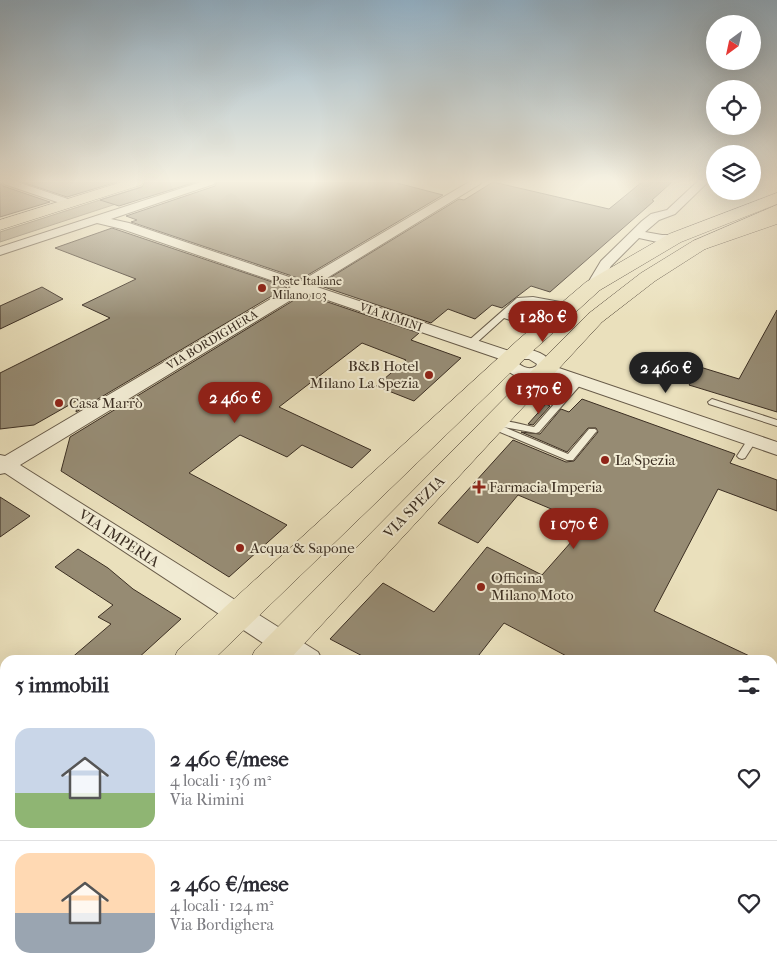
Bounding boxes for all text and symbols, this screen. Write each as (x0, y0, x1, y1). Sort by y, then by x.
north arrow (706, 15, 761, 70)
map controls (706, 15, 761, 200)
button: locate (706, 80, 761, 135)
button: layers (706, 145, 761, 200)
place label: Poste Italiane Milano 103 (272, 274, 342, 302)
marker: Poste Italiane Milano 103 (256, 282, 268, 294)
street label: VIA RIMINI (357, 299, 425, 334)
pin: 1 280 € (497, 300, 589, 343)
street label: VIA BORDIGHERA (163, 307, 260, 373)
text: 1 280 € (519, 307, 567, 326)
pin: 2 460 € (620, 352, 712, 394)
place label: B&B Hotel Milano La Spezia (310, 357, 420, 392)
text: 2 460 € (640, 358, 692, 377)
marker: B&B Hotel Milano La Spezia (423, 369, 435, 381)
pin: 1 370 € (493, 372, 585, 415)
text: 1 370 € (516, 379, 562, 398)
pin: 2 460 € (189, 382, 281, 424)
text: 2 460 € (209, 388, 261, 407)
place label: Casa Marrò (69, 394, 143, 412)
marker: Casa Marrò (53, 397, 65, 409)
place label: La Spezia (615, 451, 677, 469)
marker: La Spezia (599, 454, 611, 466)
street label: VIA SPEZIA (379, 472, 449, 543)
place label: Farmacia Imperia (489, 478, 604, 496)
marker: Farmacia Imperia (473, 481, 485, 493)
street label: VIA IMPERIA (74, 505, 163, 571)
pin: 1 070 € (528, 508, 620, 550)
text: 1 070 € (550, 514, 598, 533)
place label: Acqua & Sapone (249, 539, 355, 557)
marker: Acqua & Sapone (234, 542, 246, 554)
place label: Officina Milano Moto (491, 569, 574, 604)
marker: Officina Milano Moto (475, 581, 487, 593)
icon: filters (735, 671, 763, 699)
text: 5 immobili (15, 673, 109, 697)
text: 2 460 €/mese (170, 747, 289, 771)
icon: home (55, 748, 115, 808)
icon: heart (735, 764, 763, 792)
text: 4 locali · 136 m² (170, 771, 271, 790)
text: Via Rimini (170, 790, 244, 809)
text: 2 460 €/mese (170, 872, 289, 896)
icon: home (55, 873, 115, 933)
icon: heart (735, 889, 763, 917)
text: 4 locali · 124 m² (170, 896, 274, 915)
text: Via Bordighera (170, 915, 274, 934)

